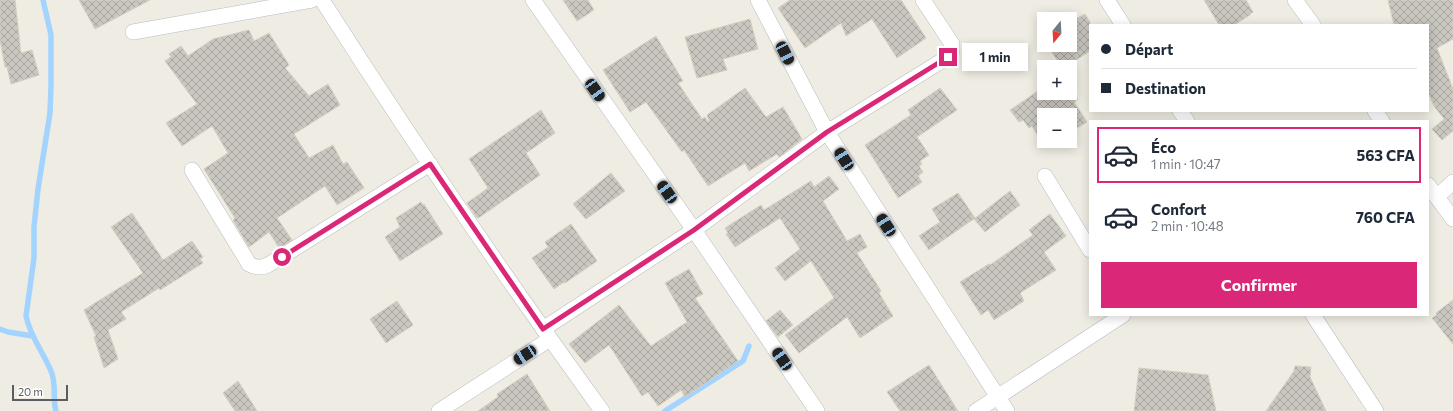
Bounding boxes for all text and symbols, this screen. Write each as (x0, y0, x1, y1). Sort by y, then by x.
north arrow (1037, 12, 1077, 52)
map controls (1037, 12, 1077, 148)
car (774, 40, 796, 66)
text: Départ (1125, 40, 1173, 58)
callout: 1 min (962, 43, 1028, 71)
route end (939, 48, 957, 66)
text: 1 min (980, 49, 1010, 65)
button: + (1037, 60, 1077, 100)
car (583, 77, 607, 103)
text: Destination (1125, 79, 1206, 97)
button: − (1037, 108, 1077, 148)
icon: car (1103, 137, 1139, 173)
text: Éco (1151, 138, 1176, 156)
car (832, 146, 856, 172)
text: 563 CFA (1356, 146, 1415, 164)
text: 1 min · 10:47 (1151, 156, 1221, 172)
car (655, 179, 679, 205)
icon: car (1103, 199, 1139, 235)
text: Confort (1151, 200, 1206, 218)
text: 760 CFA (1356, 208, 1415, 226)
car (874, 212, 898, 238)
text: 2 min · 10:48 (1151, 218, 1224, 234)
route start (273, 248, 291, 266)
button: Confirmer (1101, 262, 1417, 308)
car (512, 343, 538, 367)
car (770, 346, 794, 372)
scale bar (12, 383, 68, 402)
text: 20 m (18, 385, 43, 398)

